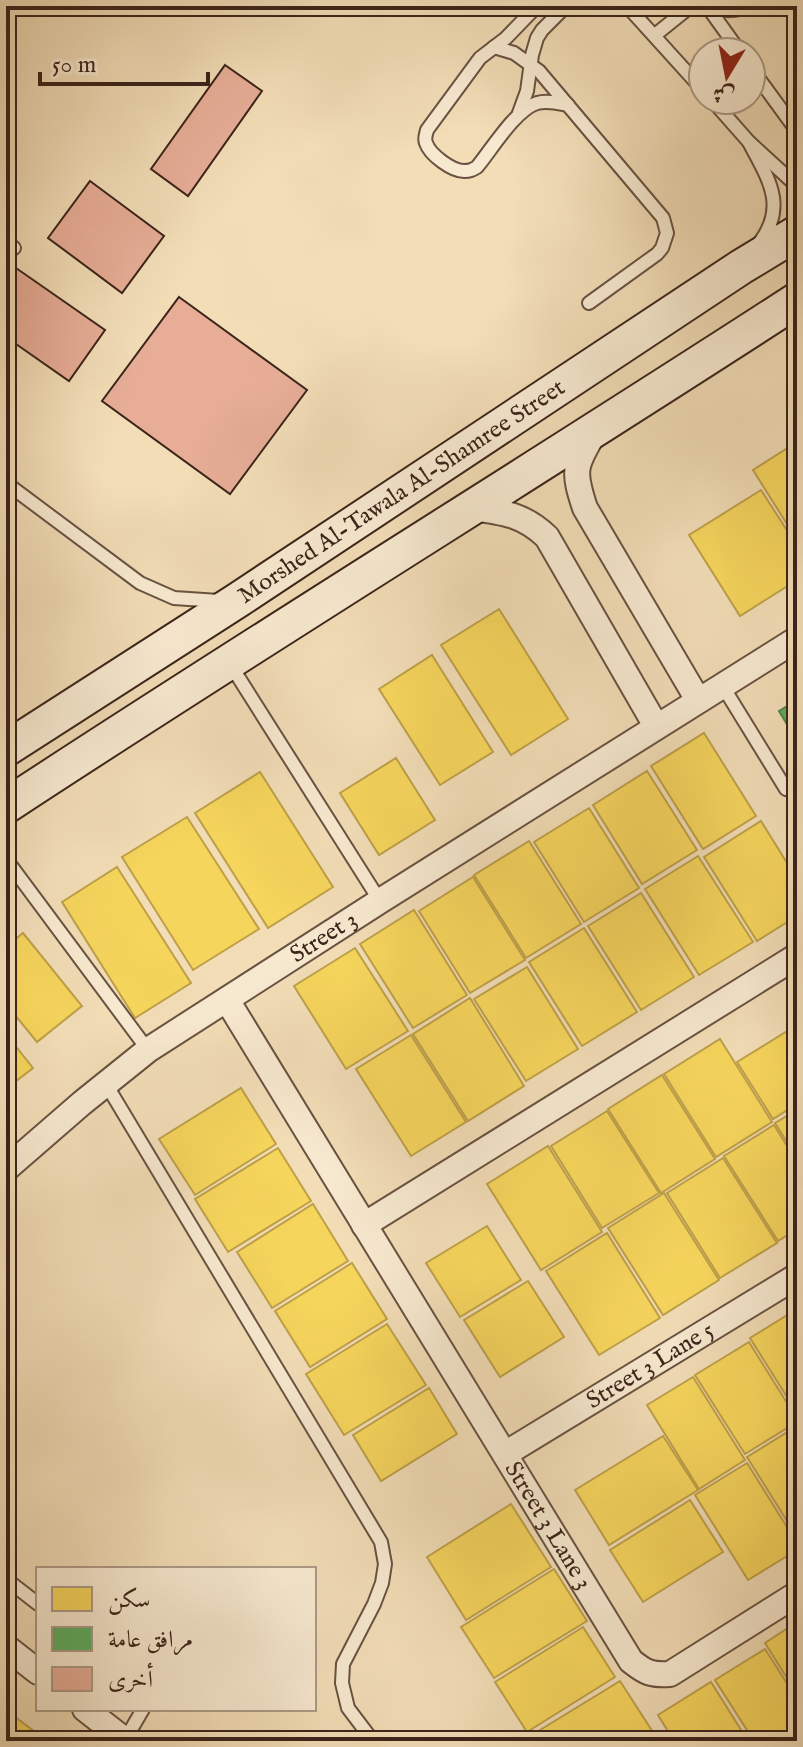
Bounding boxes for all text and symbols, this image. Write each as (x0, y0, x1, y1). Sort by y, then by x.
scale bar (40, 36, 208, 86)
north arrow (687, 36, 767, 116)
text: 50 m (52, 50, 96, 81)
text: ش (711, 78, 737, 109)
street label: Morshed Al-Tawala Al-Shamree Street (232, 372, 571, 611)
street label: Street 3 (284, 904, 363, 970)
street label: Street 3 Lane 5 (580, 1315, 720, 1416)
street label: Street 3 Lane 3 (497, 1456, 599, 1595)
legend (36, 1567, 316, 1711)
text: سكن (108, 1585, 151, 1616)
text: مرافق عامة (108, 1625, 193, 1656)
text: أخرى (108, 1662, 153, 1696)

